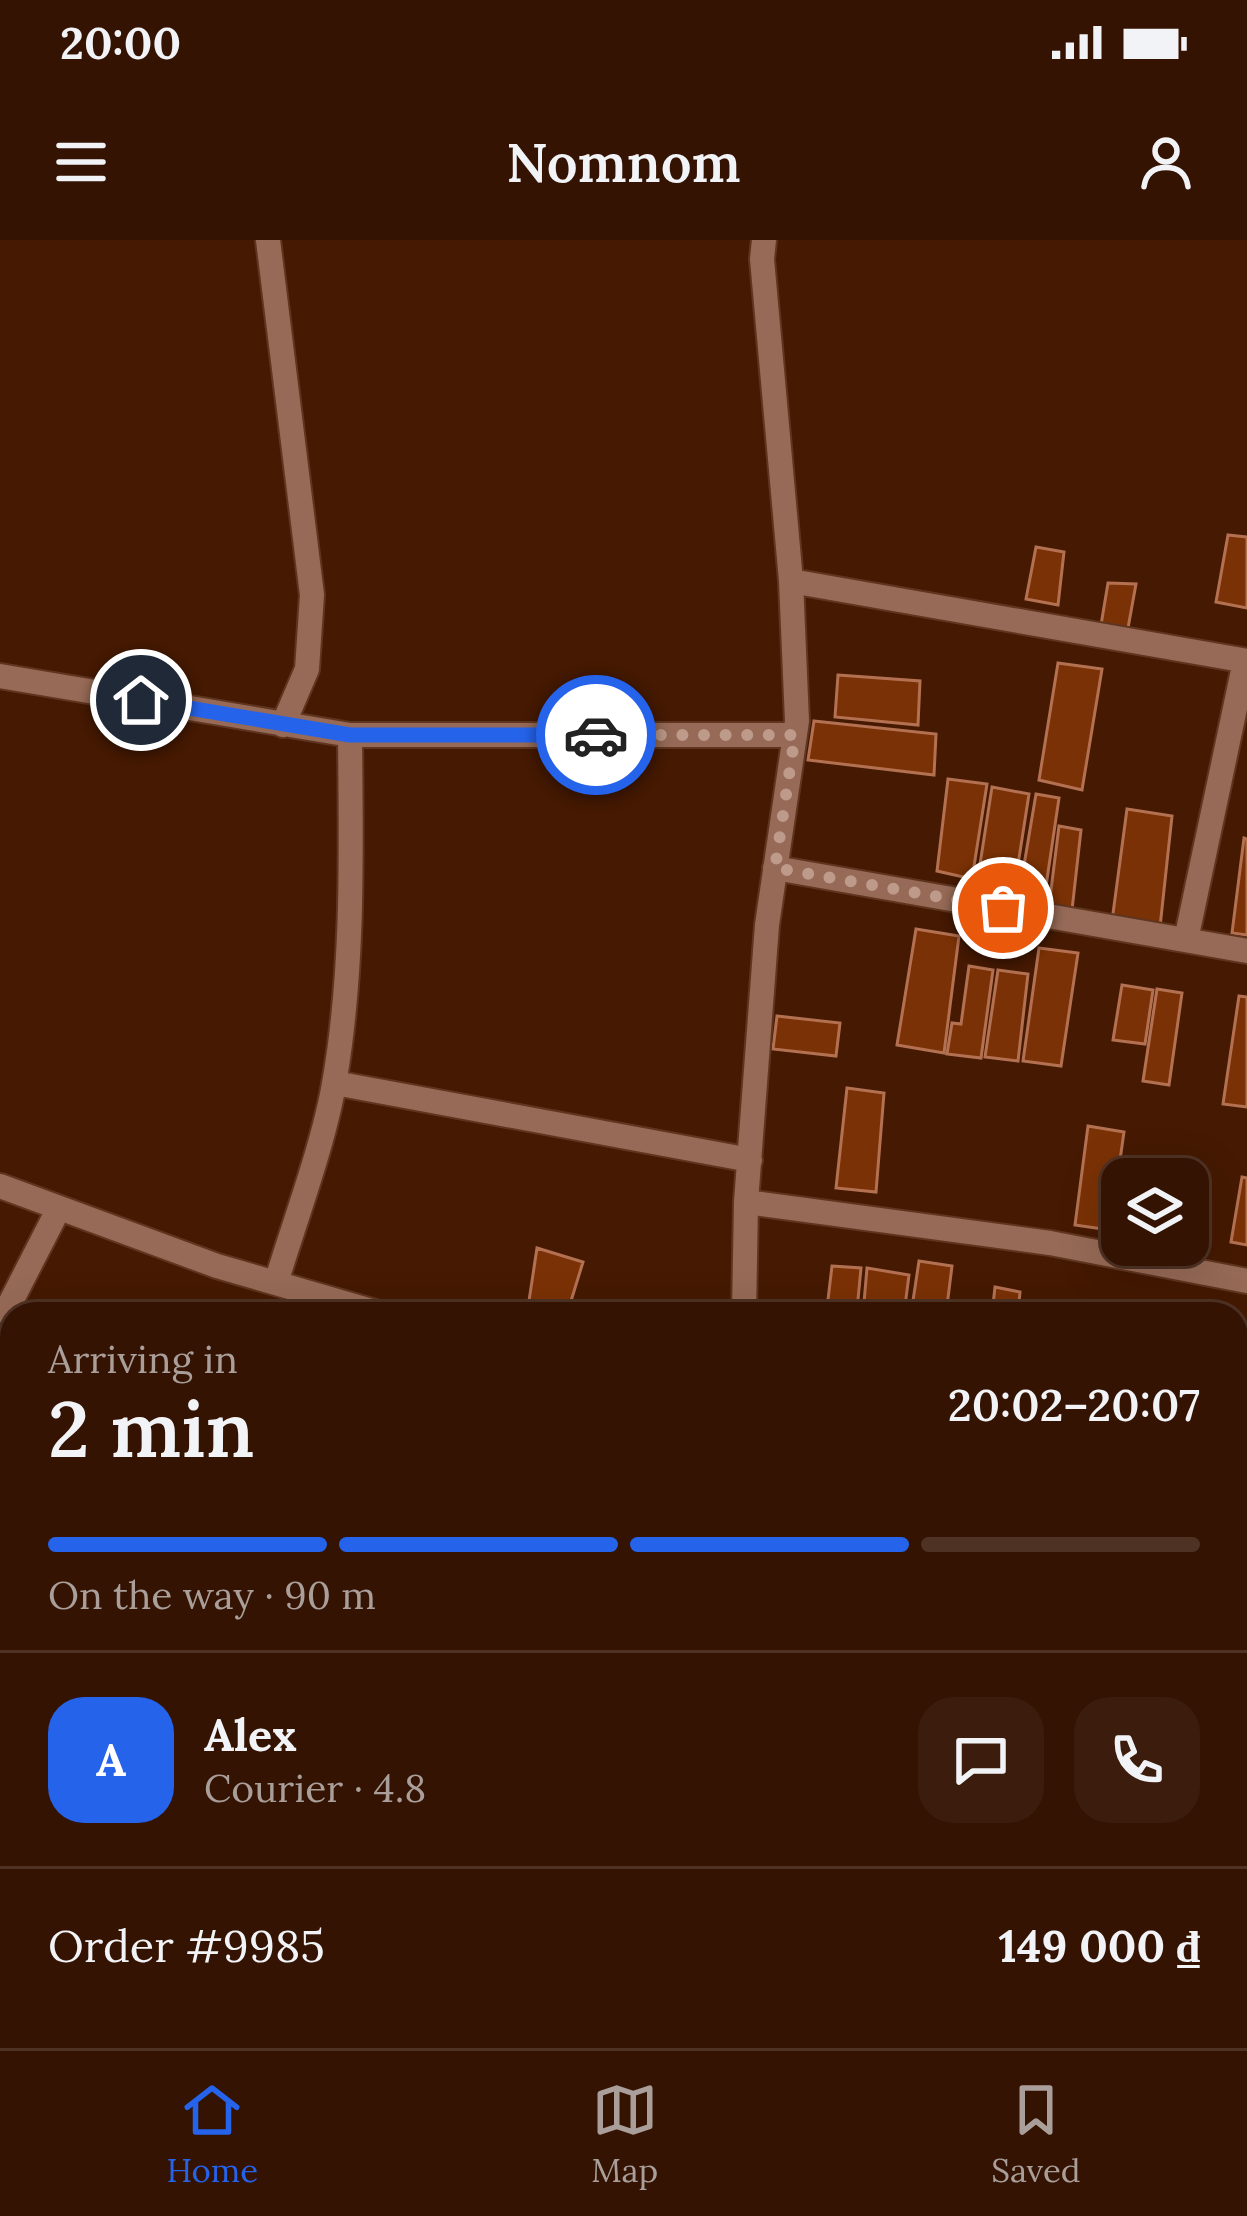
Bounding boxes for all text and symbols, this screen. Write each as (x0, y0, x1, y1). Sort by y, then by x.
text: 20:00 (60, 14, 181, 71)
text: Nomnom (506, 128, 741, 197)
icon: menu (48, 129, 114, 195)
icon: person (1133, 129, 1199, 195)
pin (90, 649, 192, 751)
icon: home (108, 667, 174, 733)
courier (536, 675, 656, 795)
icon: car (563, 702, 629, 768)
pin (952, 857, 1054, 959)
icon: bag (970, 875, 1036, 941)
map controls (1101, 1158, 1209, 1266)
button: layers (1101, 1158, 1209, 1266)
text: Arriving in (48, 1334, 238, 1384)
text: 20:02–20:07 (948, 1376, 1200, 1433)
text: 2 min (48, 1379, 255, 1478)
text: On the way · 90 m (48, 1570, 376, 1620)
button: chat (918, 1697, 1044, 1823)
button: phone (1074, 1697, 1200, 1823)
text: Alex (204, 1706, 297, 1763)
text: A (96, 1731, 126, 1788)
text: Courier · 4.8 (204, 1763, 426, 1813)
text: Order #9985 (48, 1917, 325, 1974)
text: 149 000 ₫ (999, 1917, 1200, 1974)
tab: Home (166, 2077, 258, 2191)
tab: Map (591, 2077, 658, 2191)
tab: Saved (991, 2077, 1080, 2191)

